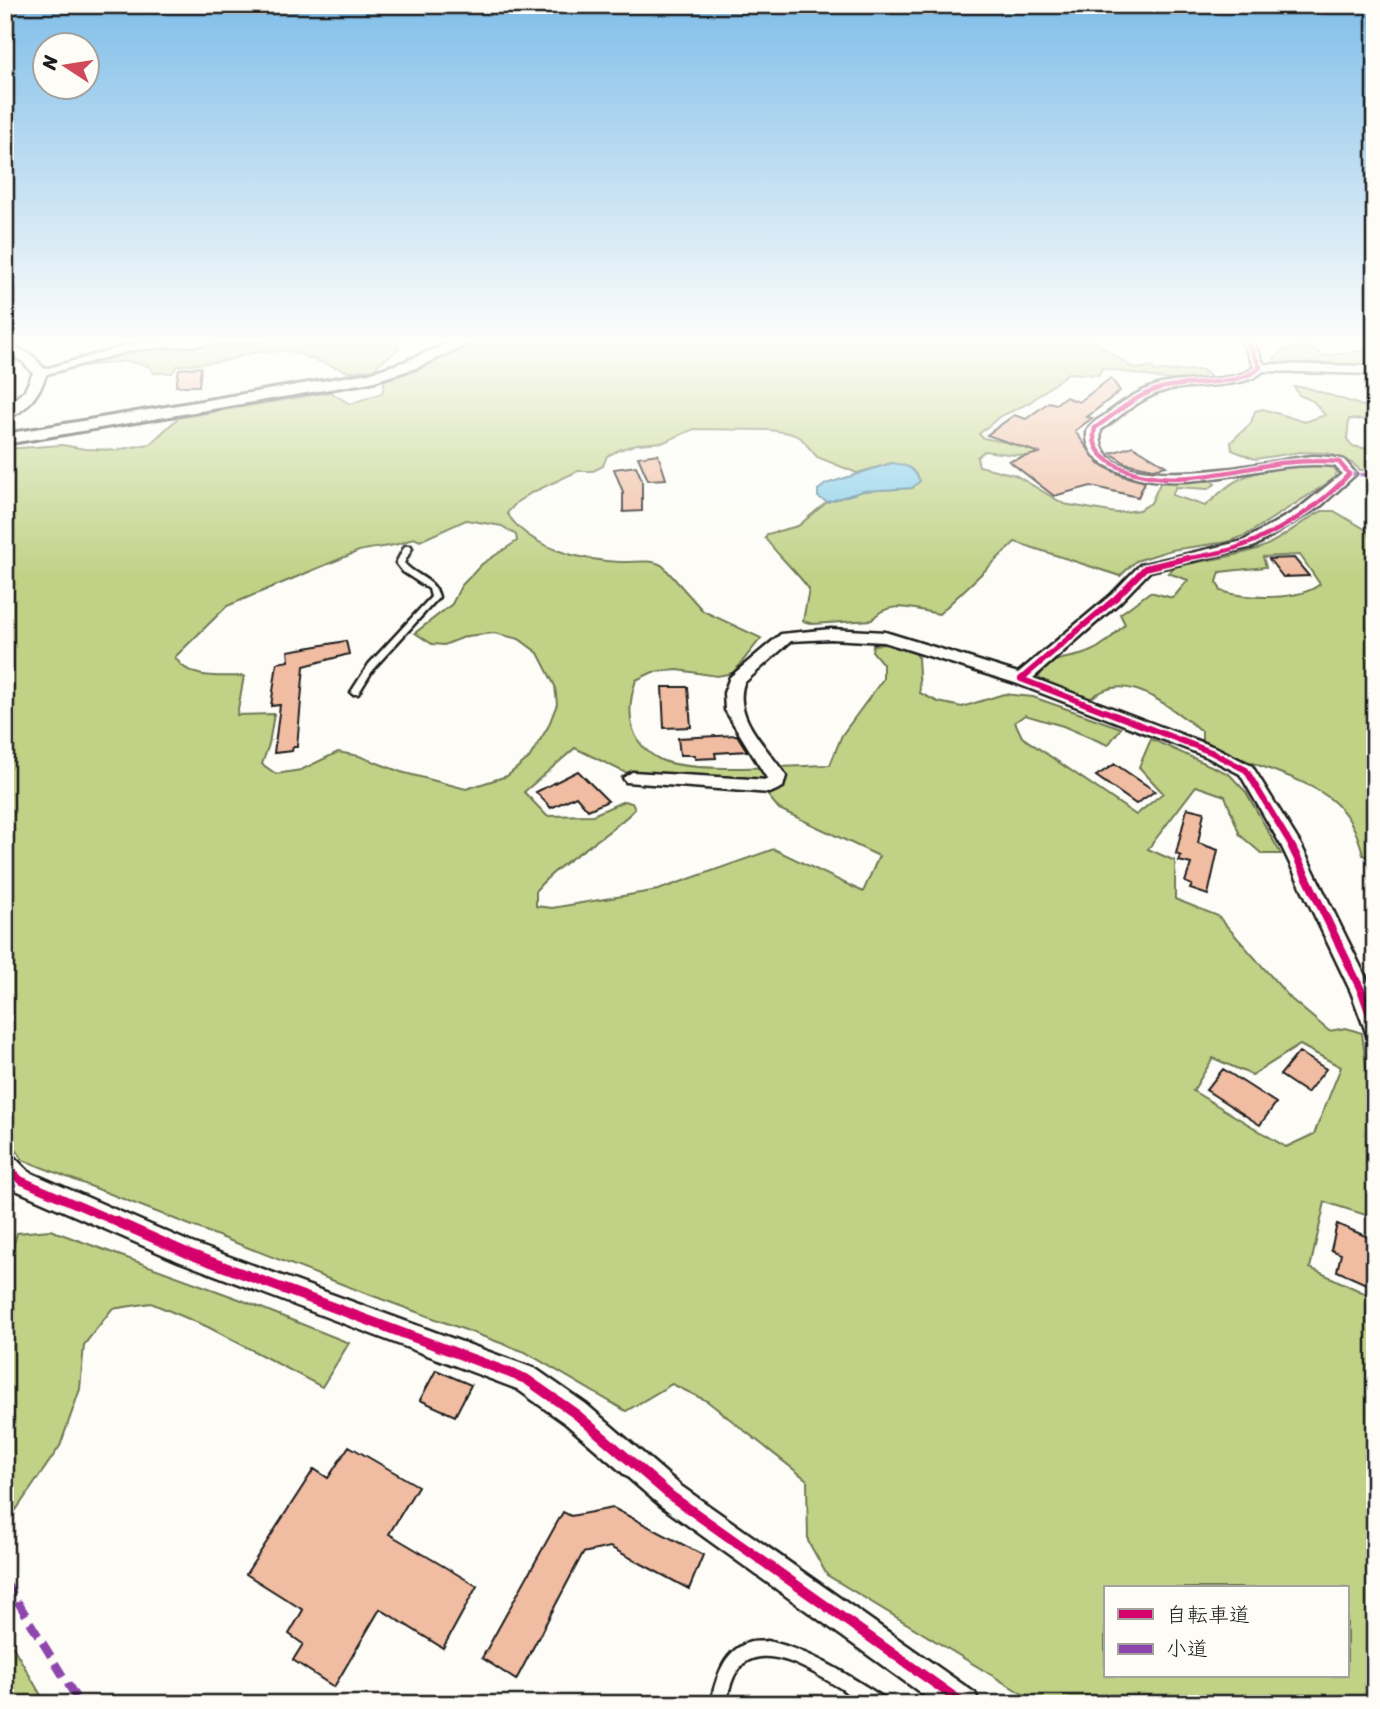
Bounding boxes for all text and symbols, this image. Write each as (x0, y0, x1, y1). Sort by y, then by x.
north arrow (32, 32, 102, 102)
text: N (32, 52, 68, 73)
legend (1104, 1586, 1348, 1678)
text: 自転車道 (1166, 1596, 1250, 1634)
text: 小道 (1166, 1630, 1208, 1668)

